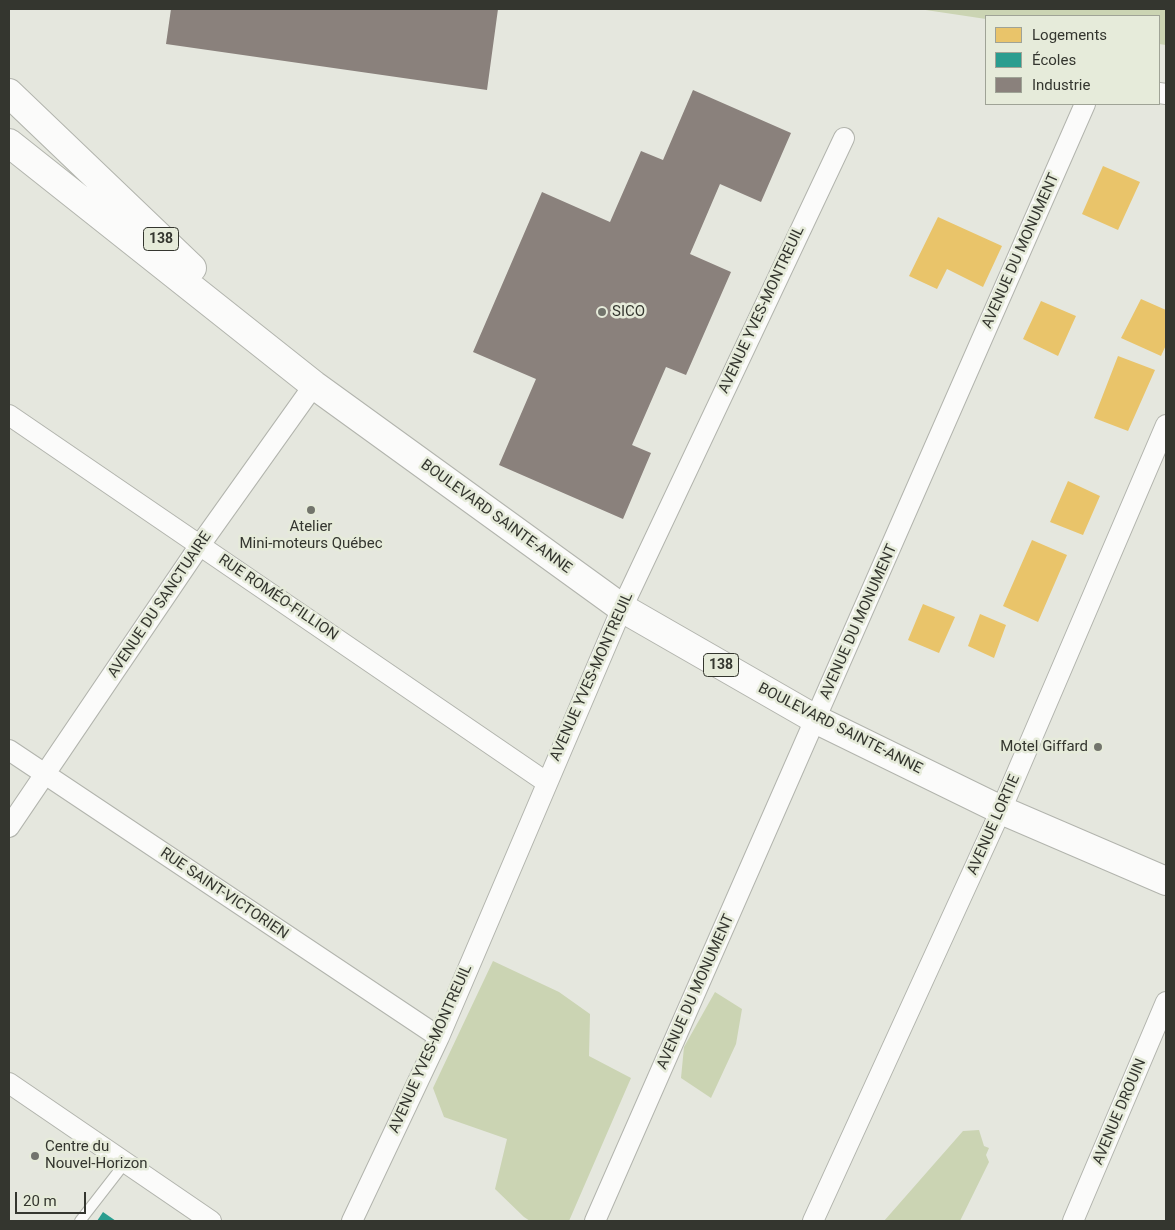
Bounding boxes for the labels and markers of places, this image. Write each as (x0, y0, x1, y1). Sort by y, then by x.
place label: SICO (612, 303, 645, 321)
marker: SICO (596, 306, 608, 318)
marker: Atelier Mini-moteurs Québec (305, 504, 317, 516)
place label: Atelier Mini-moteurs Québec (240, 518, 382, 553)
place label: Motel Giffard (1000, 738, 1088, 756)
marker: Motel Giffard (1092, 741, 1104, 753)
place label: Centre du Nouvel-Horizon (45, 1138, 148, 1173)
marker: Centre du Nouvel-Horizon (29, 1150, 41, 1162)

